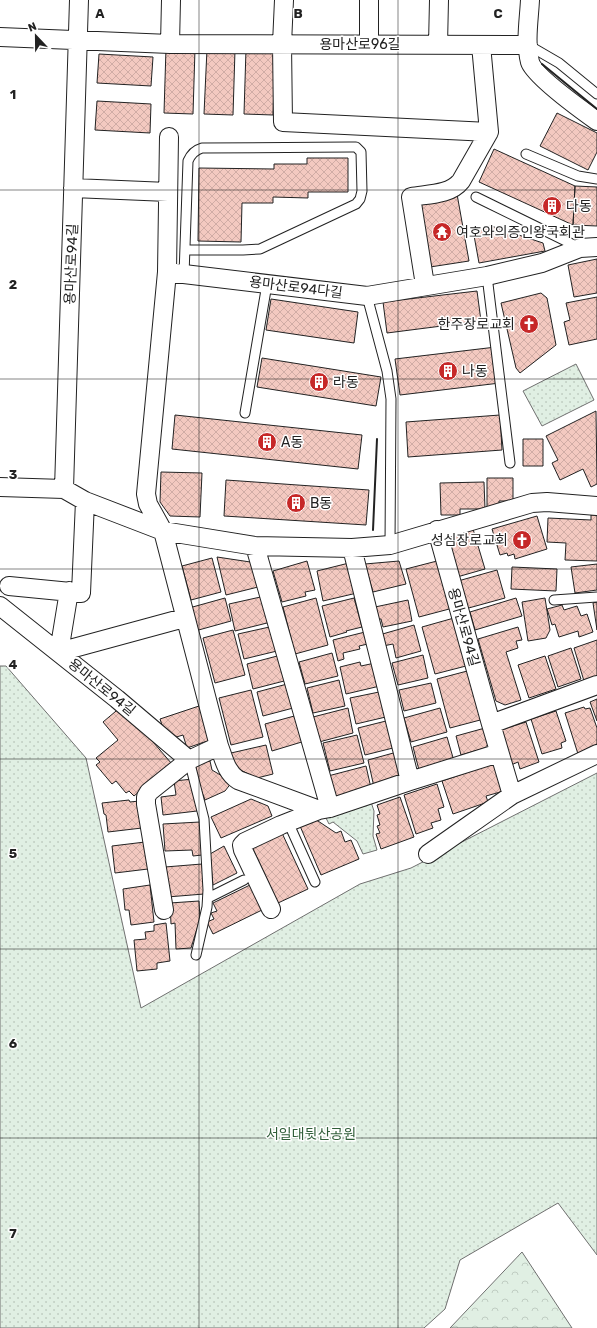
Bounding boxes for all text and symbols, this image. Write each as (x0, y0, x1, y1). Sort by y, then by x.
text: A (95, 6, 105, 21)
text: B (293, 6, 303, 21)
text: C (493, 6, 503, 21)
north arrow (16, 16, 56, 56)
text: N (26, 20, 39, 35)
street label: 용마산로96길 (319, 36, 401, 53)
text: 1 (10, 87, 16, 102)
building icon: 다동 (541, 195, 563, 217)
place label: 다동 (566, 198, 592, 215)
temple icon: 여호와의증인왕국회관 (431, 221, 453, 243)
street label: 용마산로94길 (62, 223, 81, 305)
place label: 여호와의증인왕국회관 (456, 224, 585, 241)
street label: 용마산로94다길 (248, 273, 344, 302)
text: 2 (9, 277, 17, 292)
church icon: 한주장로교회 (518, 313, 540, 335)
place label: 한주장로교회 (438, 316, 515, 333)
building icon: 나동 (437, 360, 459, 382)
place label: 나동 (462, 363, 488, 380)
building icon: 라동 (308, 371, 330, 393)
place label: 라동 (333, 374, 359, 391)
building icon: A동 (256, 431, 278, 453)
place label: A동 (281, 434, 303, 451)
text: 3 (9, 467, 18, 482)
building icon: B동 (285, 492, 307, 514)
place label: B동 (310, 495, 332, 512)
church icon: 성심장로교회 (511, 529, 533, 551)
place label: 성심장로교회 (431, 532, 508, 549)
street label: 용마산로94길 (444, 586, 483, 669)
street label: 용마산로94길 (65, 655, 139, 720)
text: 4 (9, 657, 18, 672)
text: 5 (9, 846, 17, 861)
text: 6 (9, 1036, 18, 1051)
park label: 서일대뒷산공원 (266, 1126, 356, 1143)
text: 7 (9, 1226, 17, 1241)

